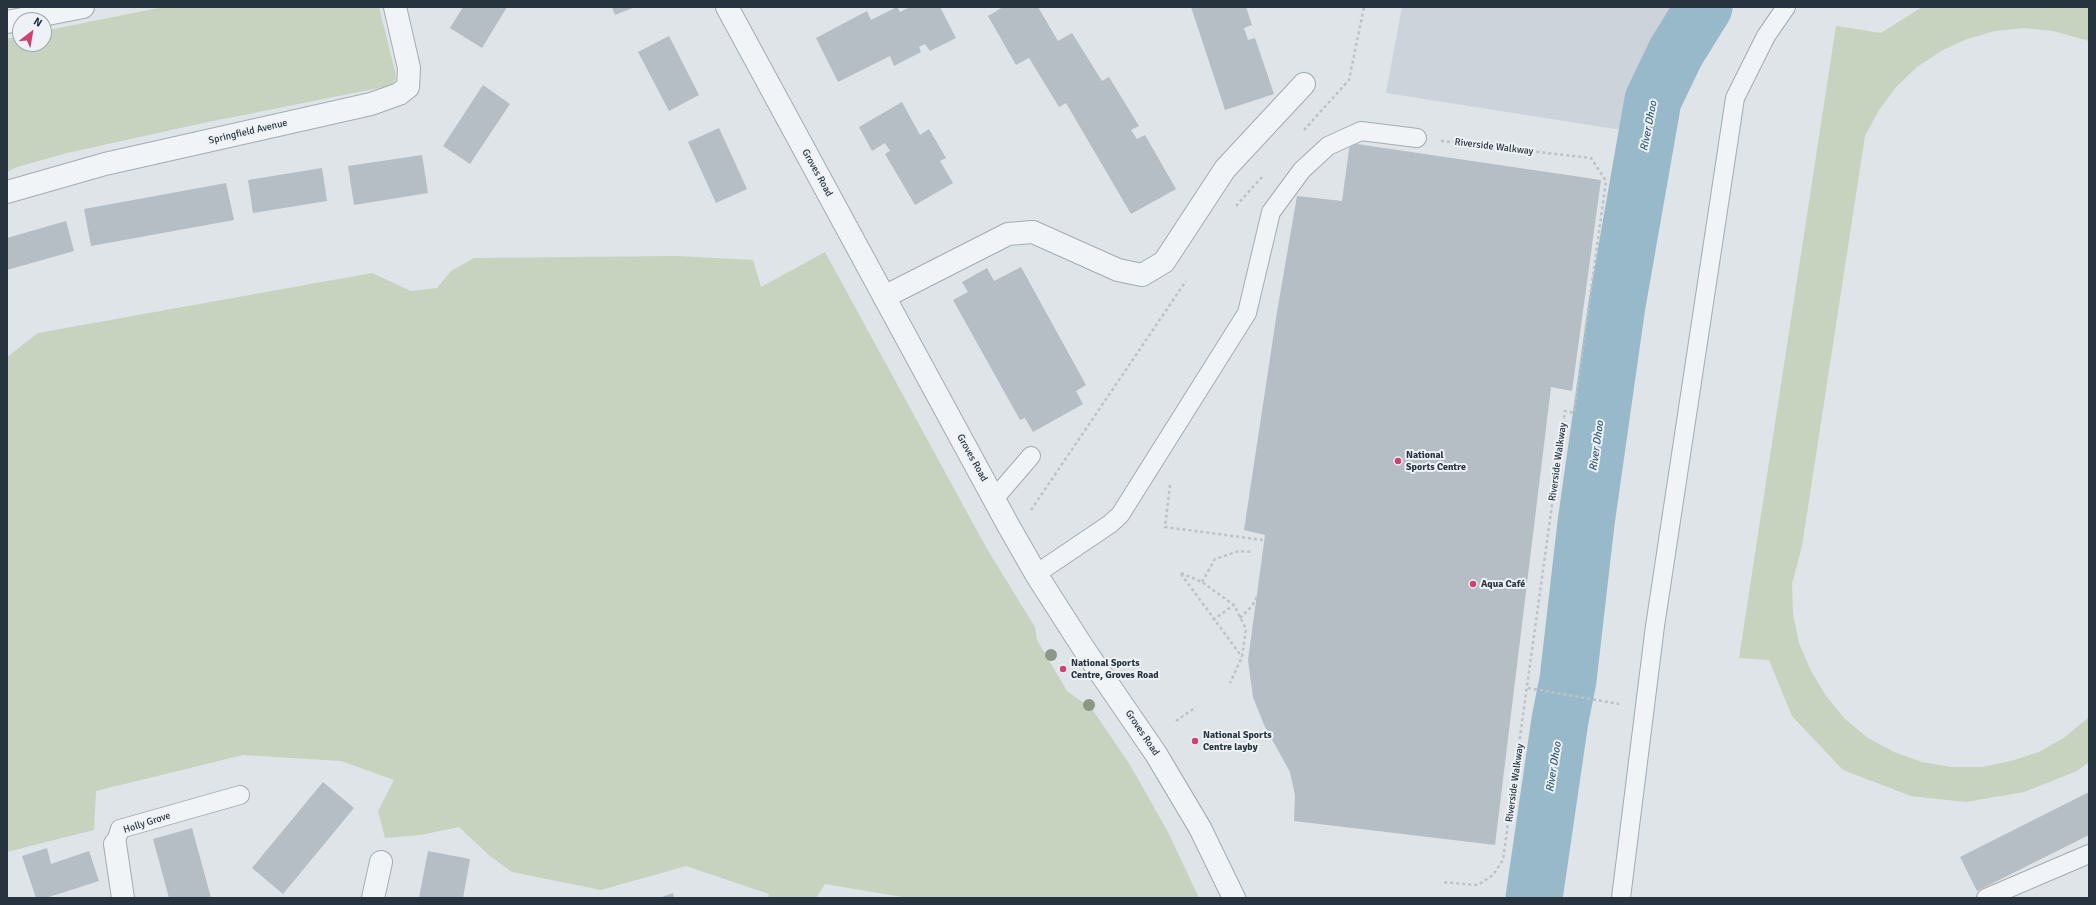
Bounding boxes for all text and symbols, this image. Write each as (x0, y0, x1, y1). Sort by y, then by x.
north arrow (12, 12, 52, 52)
text: N (31, 15, 45, 30)
water label: River Dhoo (1638, 100, 1660, 152)
street label: Springfield Avenue (207, 117, 289, 147)
street label: Riverside Walkway (1454, 136, 1534, 158)
street label: Groves Road (799, 147, 835, 199)
water label: River Dhoo (1587, 420, 1607, 472)
street label: Riverside Walkway (1547, 422, 1569, 502)
street label: Groves Road (954, 432, 990, 484)
place label: National Sports Centre (1406, 449, 1466, 472)
marker: National Sports Centre (1393, 456, 1403, 466)
place label: Aqua Café (1481, 578, 1525, 590)
marker: Aqua Café (1468, 579, 1478, 589)
place label: National Sports Centre, Groves Road (1071, 657, 1159, 680)
marker: National Sports Centre, Groves Road (1058, 664, 1068, 674)
street label: Groves Road (1122, 708, 1162, 758)
place label: National Sports Centre layby (1203, 729, 1272, 752)
marker: National Sports Centre layby (1190, 736, 1200, 746)
water label: River Dhoo (1544, 741, 1564, 793)
street label: Riverside Walkway (1504, 743, 1526, 823)
street label: Holly Grove (122, 810, 172, 836)

